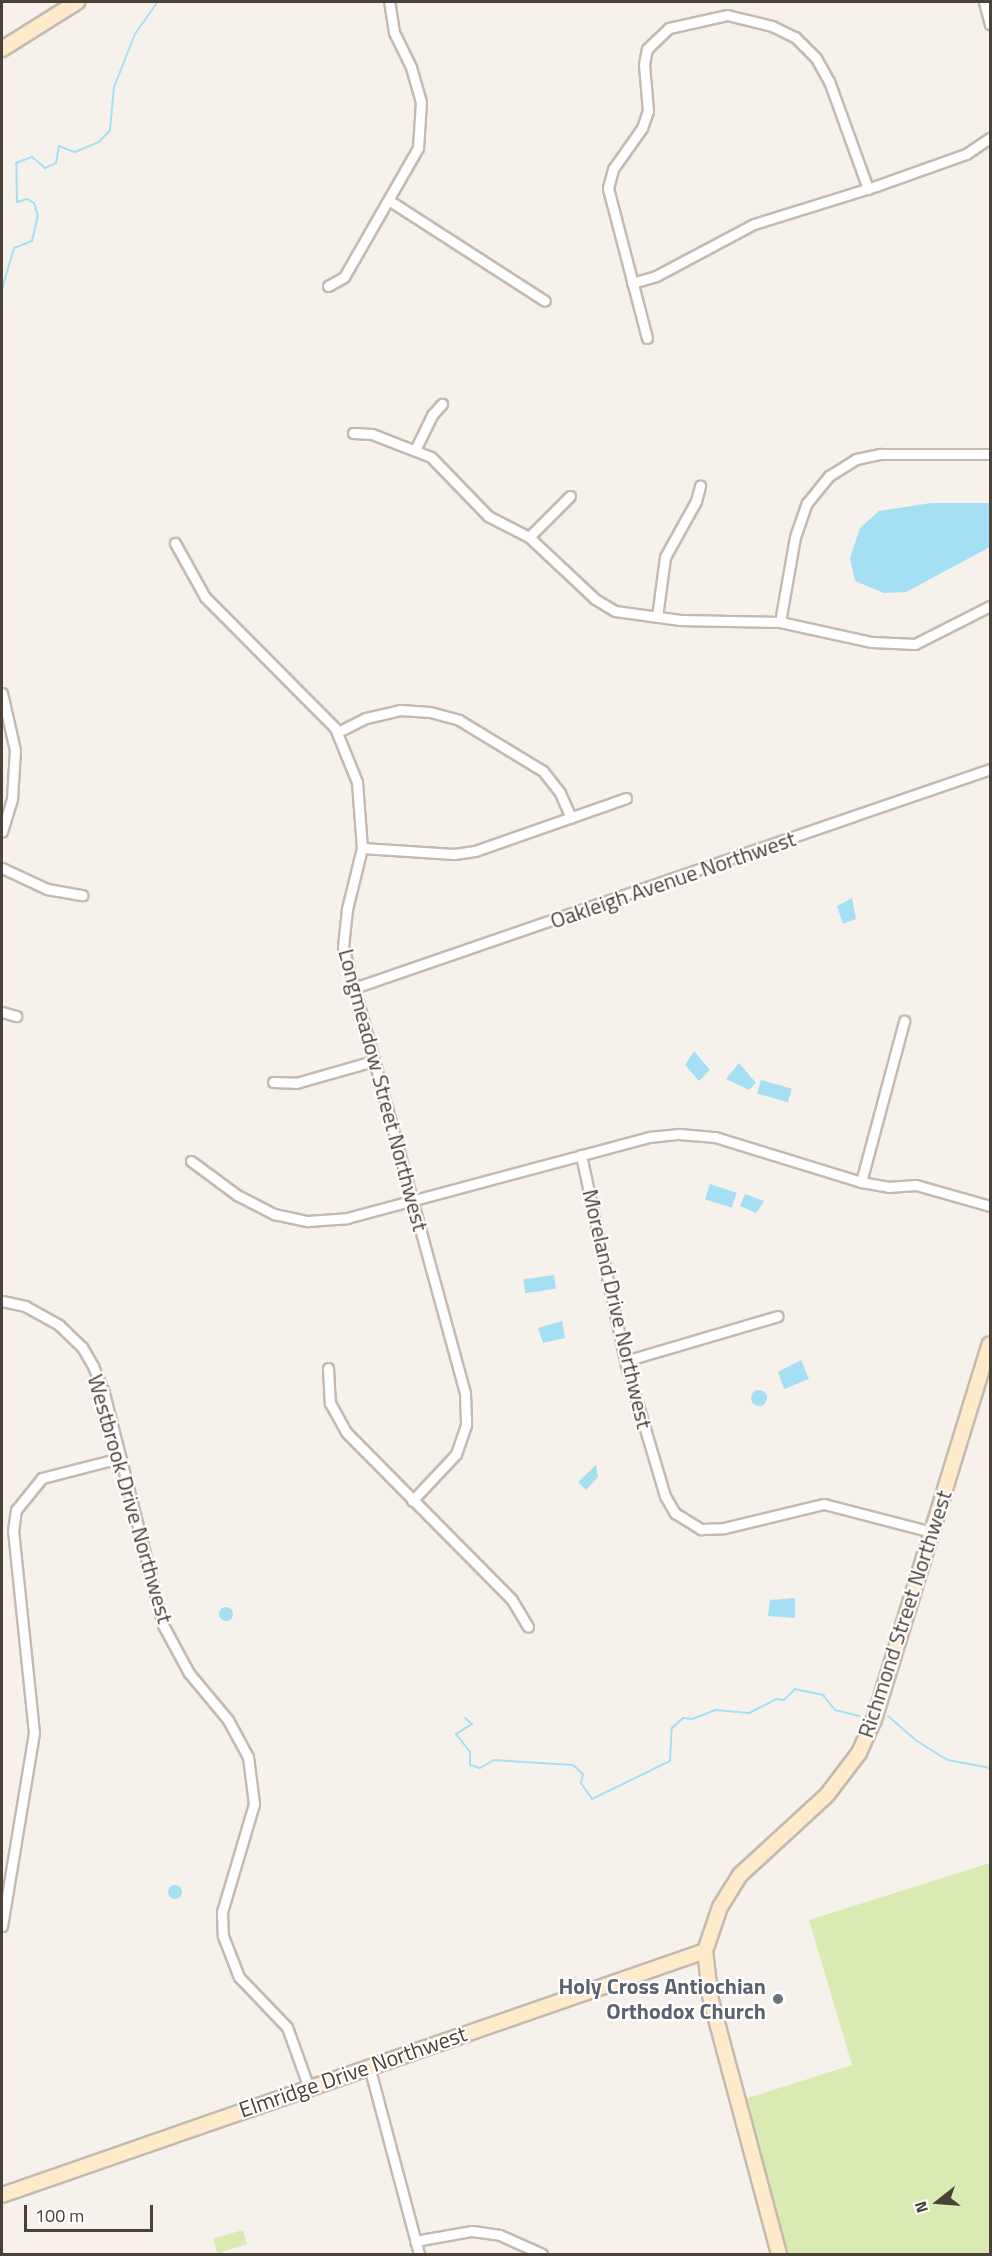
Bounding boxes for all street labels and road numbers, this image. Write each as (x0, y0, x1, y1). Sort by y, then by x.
street label: Oakleigh Avenue Northwest (547, 826, 799, 934)
street label: Longmeadow Street Northwest (333, 946, 433, 1234)
street label: Moreland Drive Northwest (577, 1187, 657, 1431)
street label: Westbrook Drive Northwest (82, 1371, 178, 1627)
street label: Richmond Street Northwest (852, 1487, 958, 1741)
street label: Elmridge Drive Northwest (236, 2021, 470, 2123)

